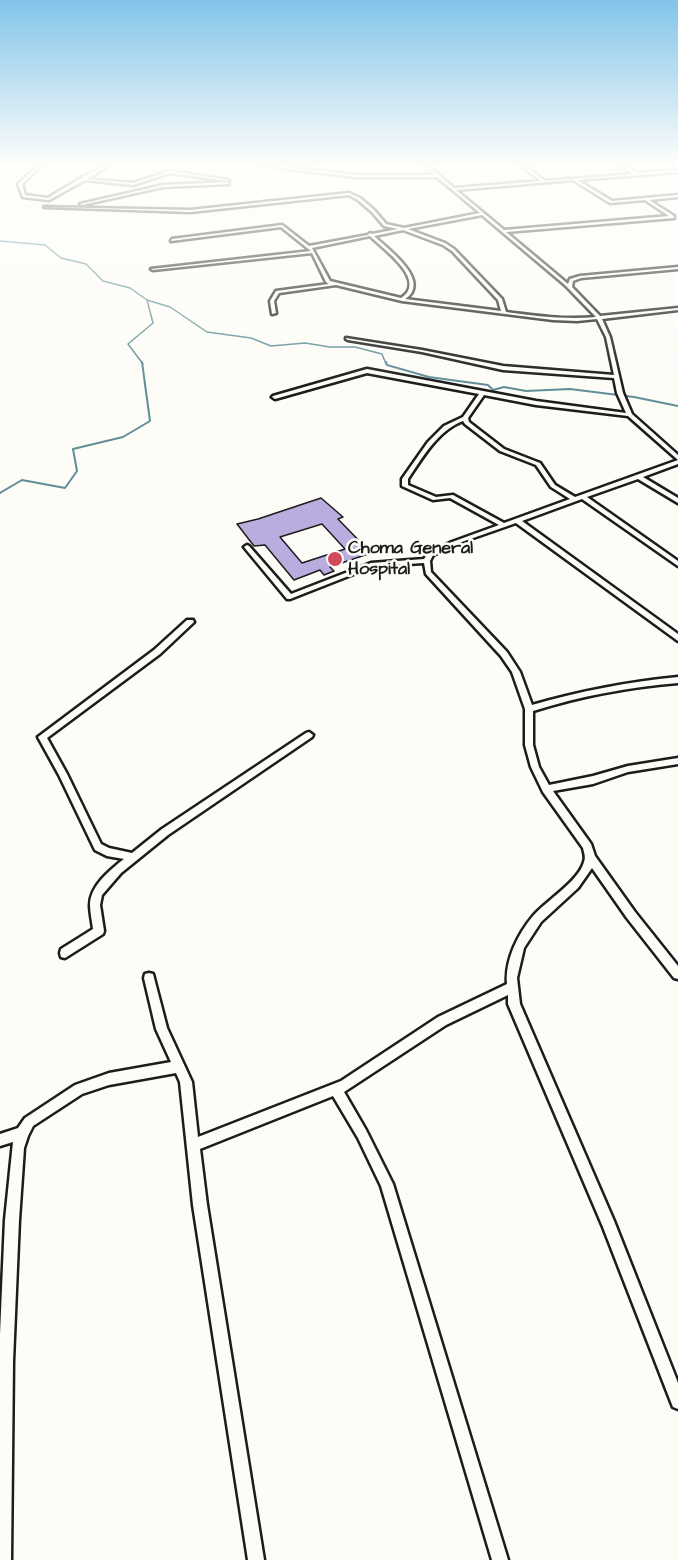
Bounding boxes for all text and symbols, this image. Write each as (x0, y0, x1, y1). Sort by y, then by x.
place label: Choma General Hospital (348, 538, 473, 580)
marker: Choma General Hospital (326, 550, 344, 568)

